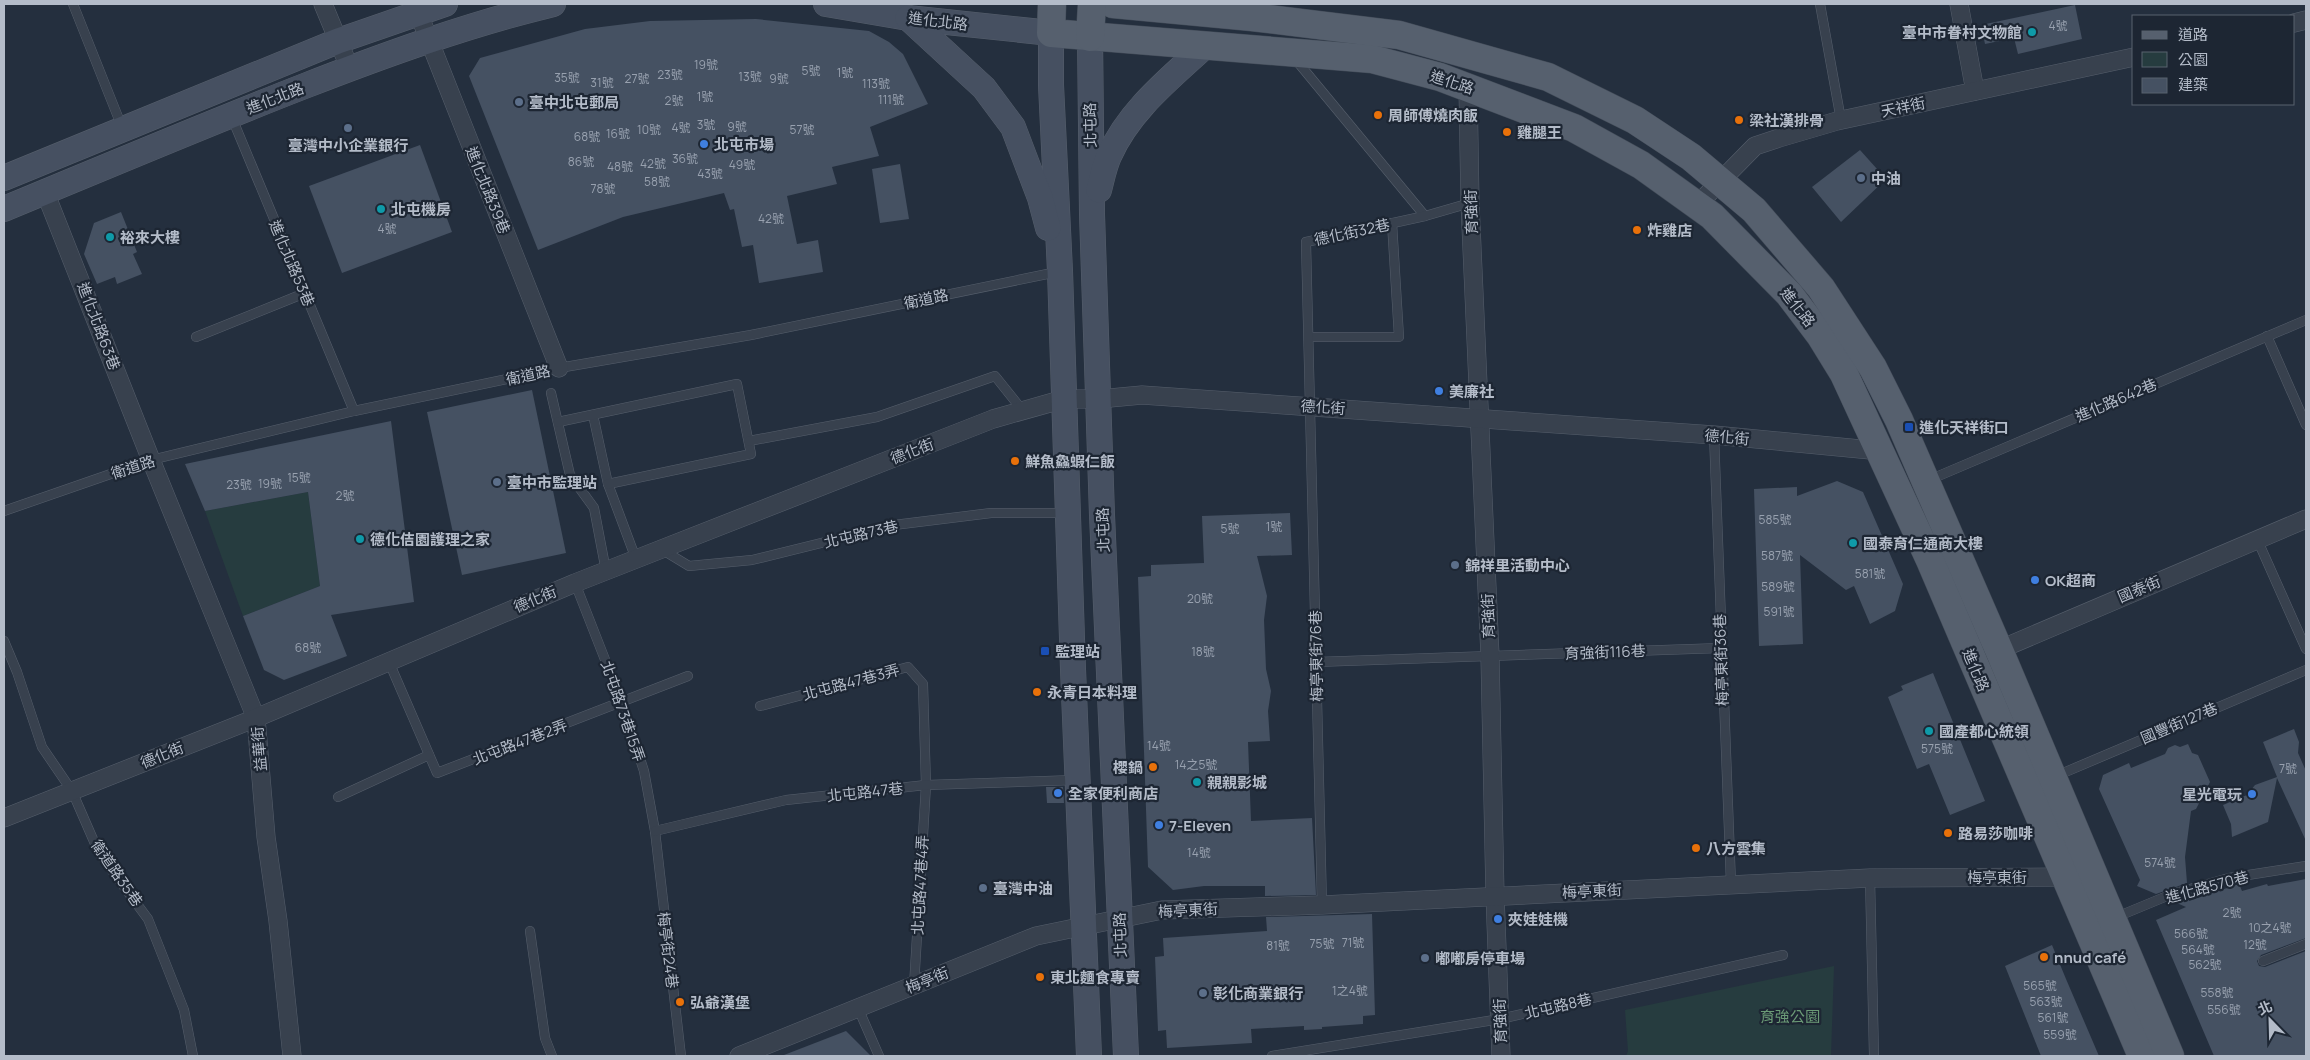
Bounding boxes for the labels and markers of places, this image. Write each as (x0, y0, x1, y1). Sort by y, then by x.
place label: 臺中市眷村文物館 (1902, 22, 2022, 43)
marker: 臺中市眷村文物館 (2026, 26, 2038, 38)
place label: 臺中北屯郵局 (529, 92, 619, 113)
marker: 臺中北屯郵局 (513, 96, 525, 108)
place label: 周師傅燒肉飯 (1388, 105, 1478, 126)
marker: 周師傅燒肉飯 (1372, 109, 1384, 121)
place label: 梁社漢排骨 (1749, 110, 1824, 131)
marker: 梁社漢排骨 (1733, 114, 1745, 126)
marker: 臺灣中小企業銀行 (342, 122, 354, 134)
place label: 雞腿王 (1517, 122, 1562, 143)
marker: 雞腿王 (1501, 126, 1513, 138)
place label: 北屯市場 (714, 134, 774, 155)
place label: 臺灣中小企業銀行 (288, 135, 408, 156)
marker: 北屯市場 (698, 138, 710, 150)
place label: 中油 (1871, 168, 1901, 189)
marker: 中油 (1855, 172, 1867, 184)
place label: 北屯機房 (391, 199, 451, 220)
marker: 北屯機房 (375, 203, 387, 215)
place label: 炸雞店 (1647, 220, 1692, 241)
marker: 炸雞店 (1631, 224, 1643, 236)
place label: 裕來大樓 (120, 227, 180, 248)
marker: 裕來大樓 (104, 231, 116, 243)
place label: 美廉社 (1449, 381, 1494, 402)
marker: 美廉社 (1433, 385, 1445, 397)
place label: 進化天祥街口 (1919, 417, 2009, 438)
marker: 進化天祥街口 (1903, 421, 1915, 433)
place label: 鮮魚鱻蝦仁飯 (1025, 451, 1115, 472)
marker: 鮮魚鱻蝦仁飯 (1009, 455, 1021, 467)
place label: 臺中市監理站 (507, 472, 597, 493)
marker: 臺中市監理站 (491, 476, 503, 488)
place label: 德化佶園護理之家 (370, 529, 490, 550)
marker: 德化佶園護理之家 (354, 533, 366, 545)
place label: 國泰育仁通商大樓 (1863, 533, 1983, 554)
marker: 國泰育仁通商大樓 (1847, 537, 1859, 549)
place label: 錦祥里活動中心 (1465, 555, 1570, 576)
marker: 錦祥里活動中心 (1449, 559, 1461, 571)
place label: OK超商 (2045, 570, 2096, 591)
marker: OK超商 (2029, 574, 2041, 586)
place label: 監理站 (1055, 641, 1100, 662)
marker: 監理站 (1039, 645, 1051, 657)
place label: 永青日本料理 (1047, 682, 1137, 703)
marker: 永青日本料理 (1031, 686, 1043, 698)
place label: 國產都心統領 (1939, 721, 2029, 742)
marker: 國產都心統領 (1923, 725, 1935, 737)
place label: 櫻鍋 (1113, 757, 1143, 778)
marker: 櫻鍋 (1147, 761, 1159, 773)
place label: 親親影城 (1207, 772, 1267, 793)
marker: 親親影城 (1191, 776, 1203, 788)
place label: 全家便利商店 (1068, 783, 1158, 804)
place label: 星光電玩 (2182, 784, 2242, 805)
marker: 全家便利商店 (1052, 787, 1064, 799)
marker: 星光電玩 (2246, 788, 2258, 800)
place label: 7-Eleven (1169, 815, 1231, 836)
marker: 7-Eleven (1153, 819, 1165, 831)
place label: 路易莎咖啡 (1958, 823, 2033, 844)
marker: 路易莎咖啡 (1942, 827, 1954, 839)
place label: 八方雲集 (1706, 838, 1766, 859)
marker: 八方雲集 (1690, 842, 1702, 854)
place label: 臺灣中油 (993, 878, 1053, 899)
marker: 臺灣中油 (977, 882, 989, 894)
place label: 夾娃娃機 (1508, 909, 1568, 930)
marker: 夾娃娃機 (1492, 913, 1504, 925)
place label: nnud café (2054, 947, 2126, 968)
place label: 嘟嘟房停車場 (1435, 948, 1525, 969)
marker: nnud café (2038, 951, 2050, 963)
marker: 嘟嘟房停車場 (1419, 952, 1431, 964)
place label: 東北麵食專賣 (1050, 967, 1140, 988)
marker: 東北麵食專賣 (1034, 971, 1046, 983)
place label: 彰化商業銀行 (1213, 983, 1303, 1004)
marker: 彰化商業銀行 (1197, 987, 1209, 999)
place label: 弘爺漢堡 (690, 992, 750, 1013)
marker: 弘爺漢堡 (674, 996, 686, 1008)

